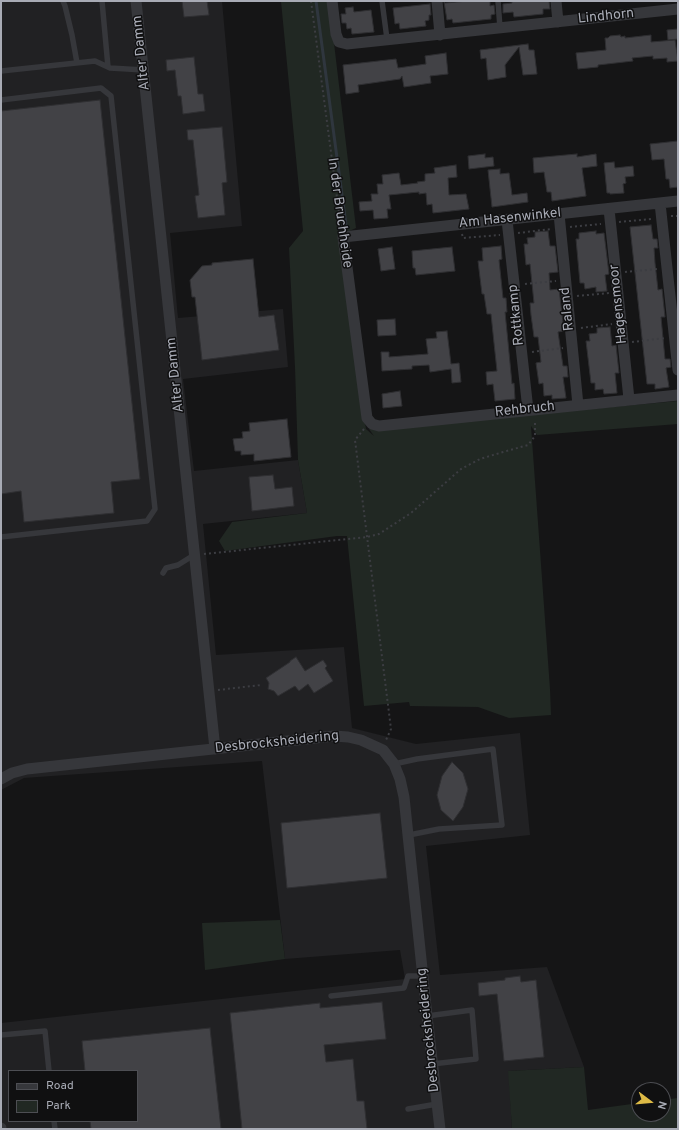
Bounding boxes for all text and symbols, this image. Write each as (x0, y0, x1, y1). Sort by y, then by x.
street label: Lindhorn (577, 6, 635, 28)
street label: Alter Damm (130, 15, 154, 91)
street label: In der Bruchheide (323, 157, 355, 269)
street label: Am Hasenwinkel (458, 205, 562, 233)
street label: Hagensmoor (606, 263, 632, 345)
street label: Rottkamp (505, 284, 529, 346)
street label: Raland (557, 286, 579, 332)
street label: Alter Damm (164, 337, 188, 413)
street label: Rehbruch (494, 399, 556, 421)
street label: Desbrocksheidering (214, 728, 340, 758)
street label: Desbrocksheidering (414, 967, 444, 1093)
legend (8, 1070, 138, 1122)
text: Road (46, 1078, 74, 1094)
north arrow (631, 1082, 671, 1122)
text: Park (46, 1098, 71, 1114)
text: N (654, 1099, 669, 1111)

